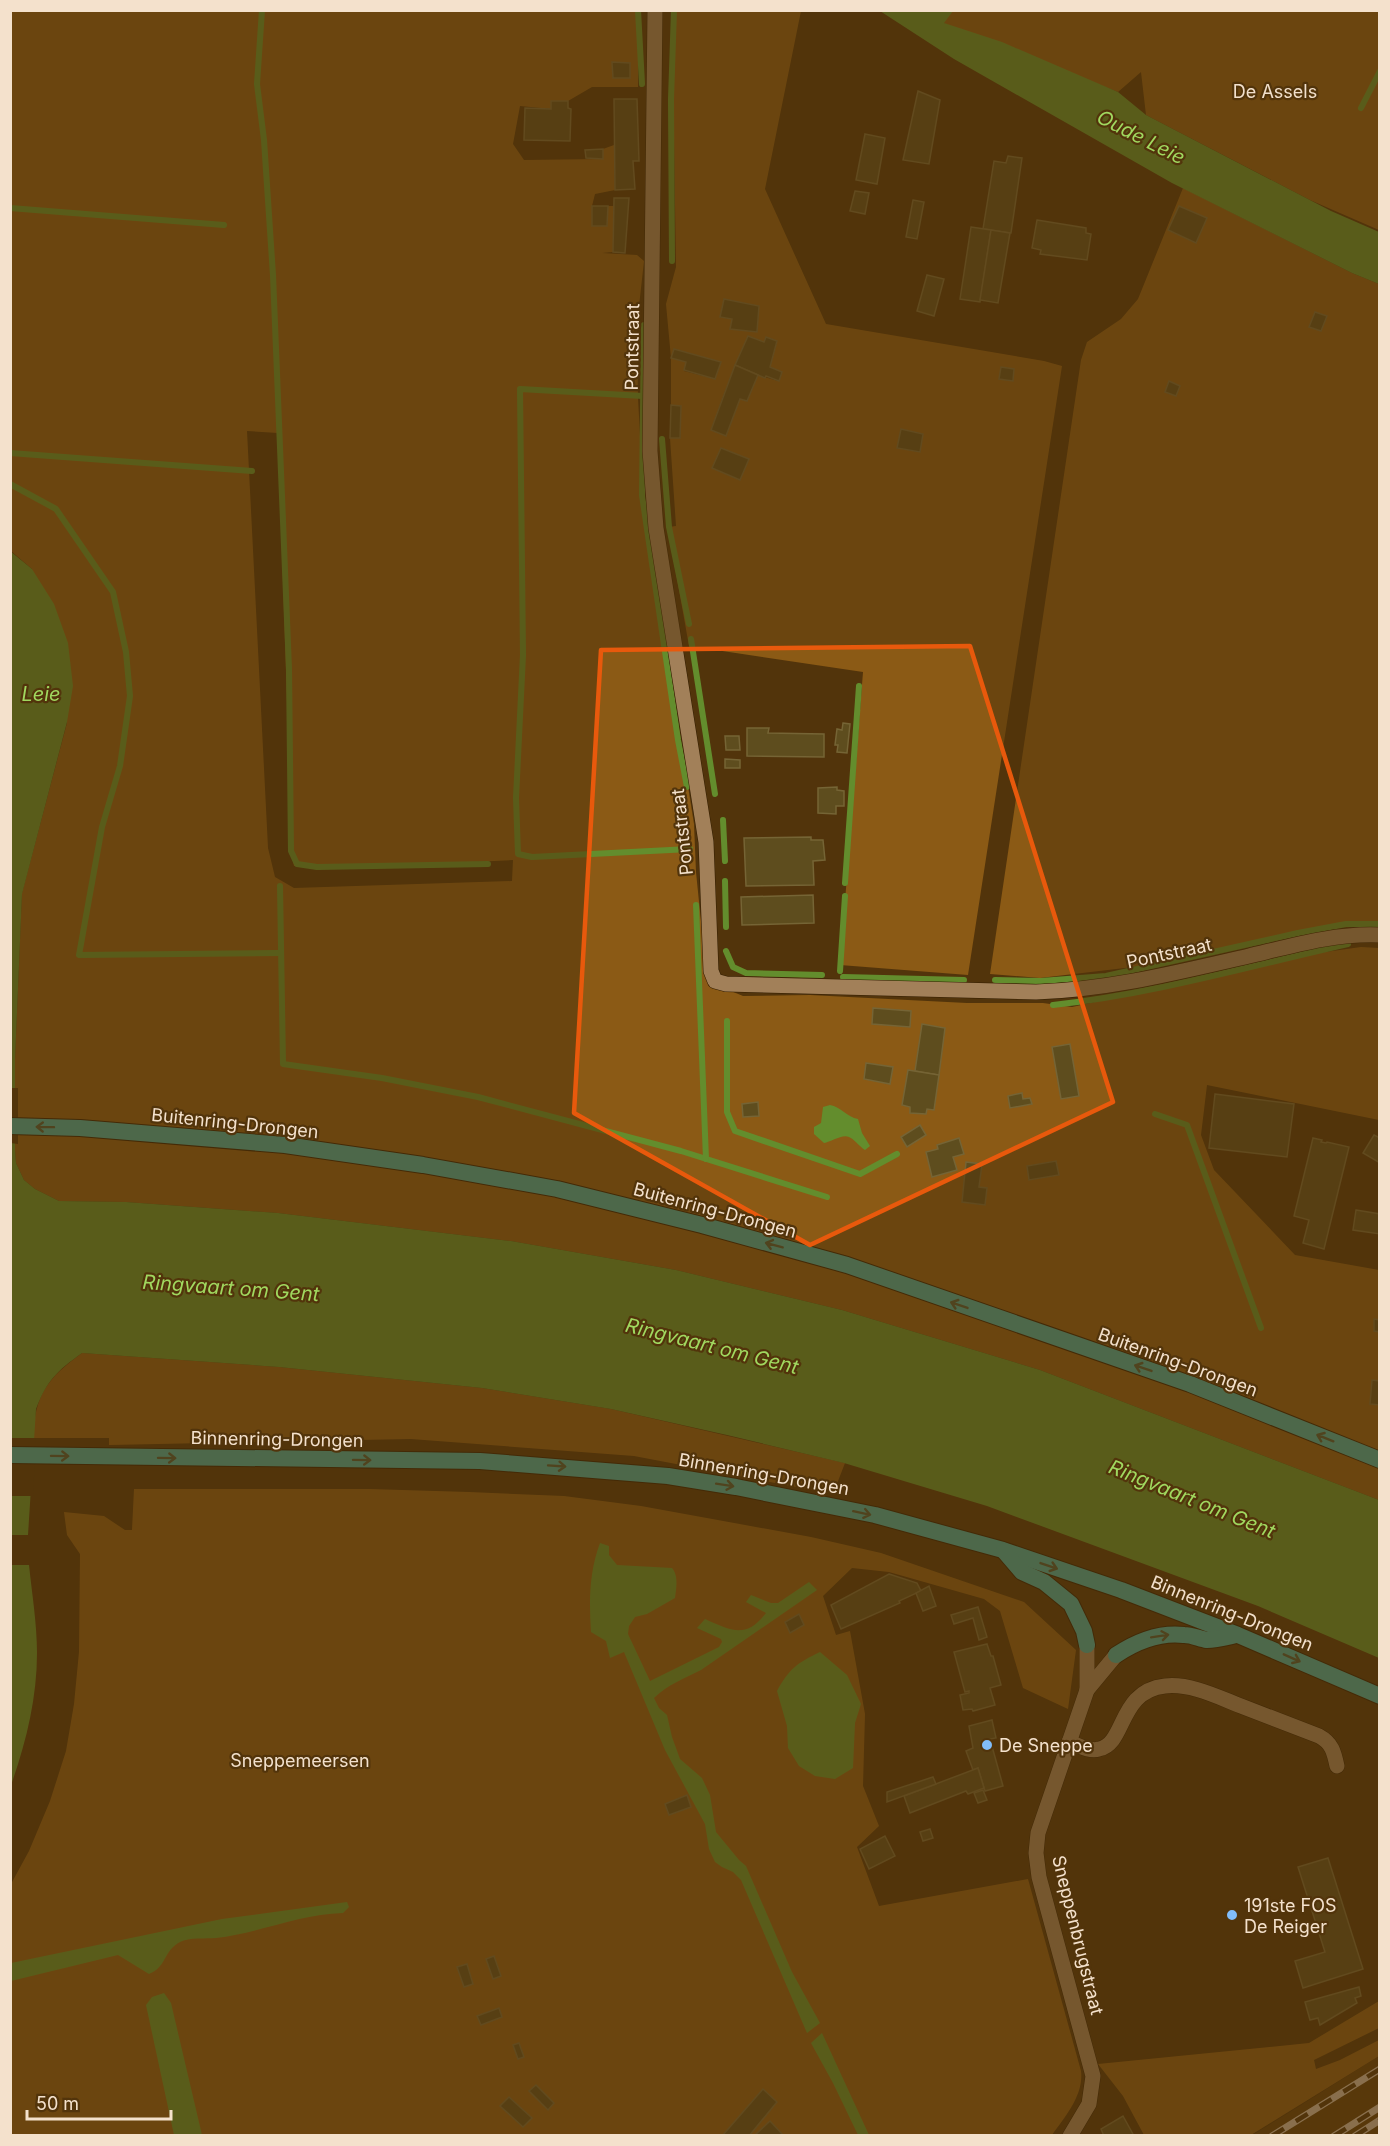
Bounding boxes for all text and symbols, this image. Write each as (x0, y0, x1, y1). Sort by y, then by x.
park label: De Assels (1233, 81, 1317, 102)
water label: Oude Leie (1093, 105, 1189, 169)
street label: Pontstraat (621, 303, 643, 391)
water label: Leie (21, 682, 61, 706)
street label: Pontstraat (667, 788, 697, 876)
street label: Pontstraat (1124, 934, 1214, 972)
street label: Buitenring-Drongen (150, 1104, 320, 1142)
one-way arrow (36, 1121, 56, 1133)
street label: Buitenring-Drongen (631, 1178, 799, 1242)
one-way arrow (764, 1239, 783, 1250)
water label: Ringvaart om Gent (142, 1270, 321, 1306)
one-way arrow (950, 1298, 969, 1309)
water label: Ringvaart om Gent (623, 1313, 801, 1379)
street label: Buitenring-Drongen (1095, 1323, 1261, 1401)
one-way arrow (1134, 1362, 1153, 1373)
street label: Binnenring-Drongen (190, 1427, 364, 1451)
one-way arrow (1317, 1432, 1335, 1443)
street label: Binnenring-Drongen (677, 1449, 851, 1499)
one-way arrow (49, 1450, 69, 1462)
one-way arrow (157, 1452, 177, 1463)
one-way arrow (352, 1454, 372, 1466)
water label: Ringvaart om Gent (1105, 1455, 1279, 1543)
one-way arrow (546, 1461, 566, 1472)
one-way arrow (715, 1480, 735, 1491)
one-way arrow (852, 1507, 871, 1519)
one-way arrow (1039, 1561, 1058, 1572)
street label: Binnenring-Drongen (1148, 1571, 1316, 1655)
one-way arrow (1150, 1630, 1170, 1641)
one-way arrow (1282, 1653, 1301, 1664)
place label: De Sneppe (999, 1735, 1093, 1756)
marker: De Sneppe (980, 1738, 994, 1752)
park label: Sneppemeersen (230, 1750, 370, 1771)
street label: Sneppenbrugstraat (1048, 1853, 1108, 2017)
place label: 191ste FOS De Reiger (1244, 1895, 1337, 1937)
marker: 191ste FOS De Reiger (1225, 1908, 1239, 1922)
scale bar (27, 2083, 171, 2121)
text: 50 m (36, 2093, 79, 2114)

